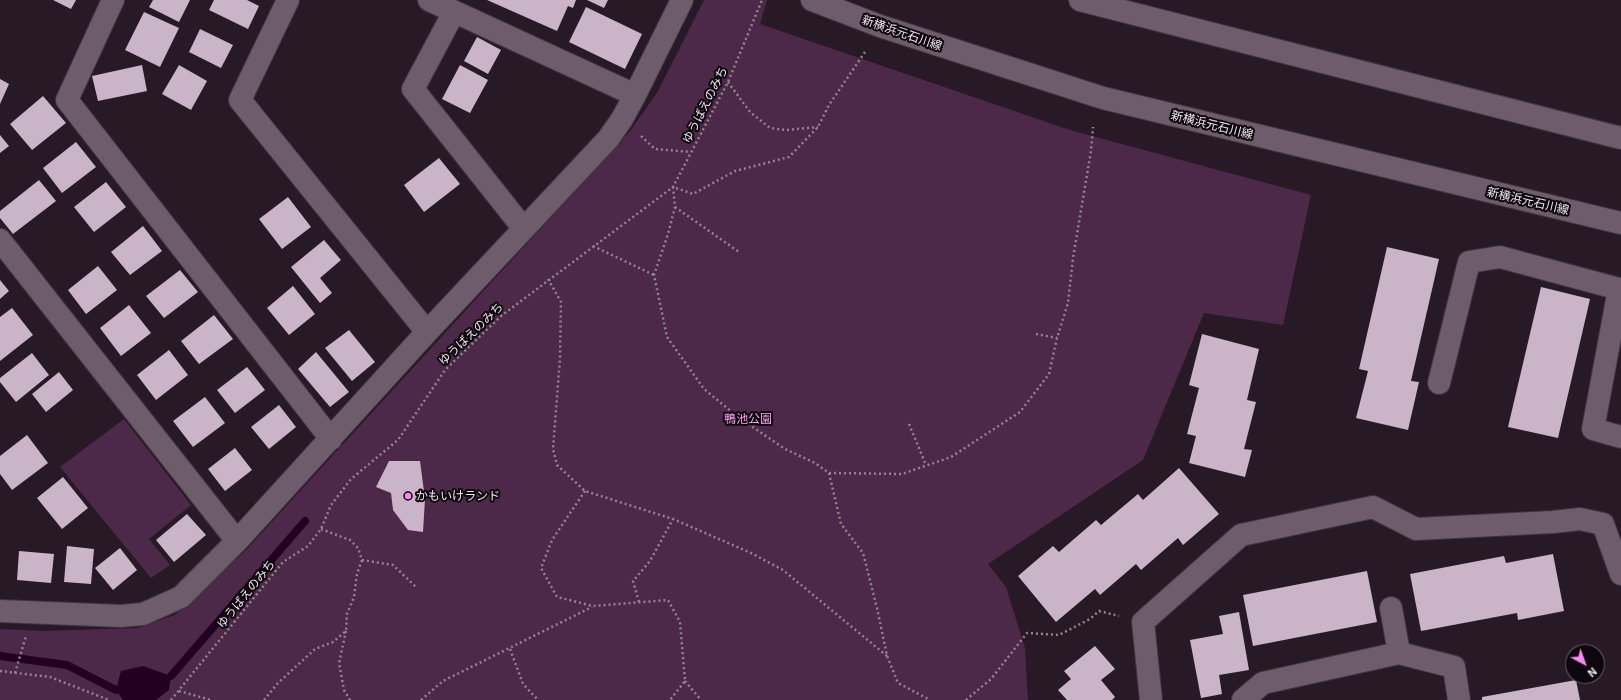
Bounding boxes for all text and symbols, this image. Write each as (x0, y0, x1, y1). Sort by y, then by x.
street label: 新横浜元石川線 (860, 13, 944, 53)
street label: ゆうばえのみち (680, 64, 730, 146)
street label: 新横浜元石川線 (1170, 108, 1254, 142)
street label: 新横浜元石川線 (1485, 185, 1571, 217)
street label: ゆうばえのみち (436, 300, 506, 368)
park label: 鴨池公園 (724, 412, 772, 426)
place label: かもいけランド (416, 489, 500, 503)
marker: かもいけランド (403, 491, 413, 501)
street label: ゆうばえのみち (214, 557, 278, 631)
north arrow (1565, 644, 1605, 684)
text: N (1585, 665, 1600, 680)

